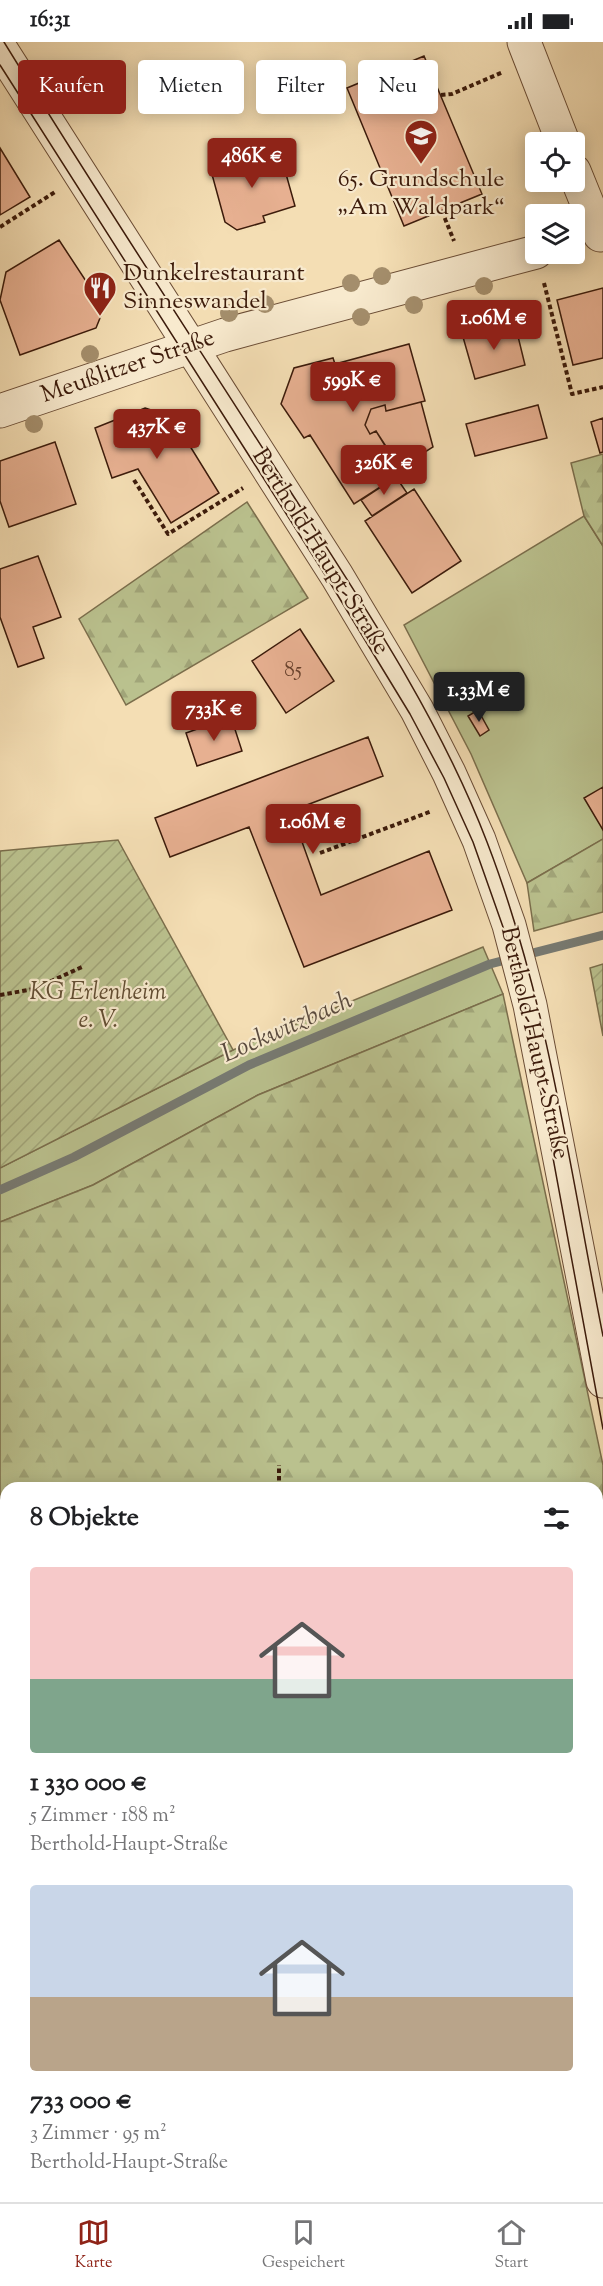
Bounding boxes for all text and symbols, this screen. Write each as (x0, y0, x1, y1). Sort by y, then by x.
text: 16:31 (30, 5, 70, 37)
chip: Kaufen (18, 60, 126, 114)
chip: Mieten (138, 60, 244, 114)
chip: Filter (256, 60, 346, 114)
chip: Neu (358, 60, 438, 114)
school or university icon: 65. Grundschule „Am Waldpark“ (403, 118, 439, 165)
map controls (525, 132, 585, 264)
button: locate (525, 132, 585, 192)
pin: 486K € (203, 138, 301, 189)
text: 486K € (221, 143, 283, 172)
place label: 65. Grundschule „Am Waldpark“ (337, 163, 505, 225)
button: layers (525, 204, 585, 264)
place label: Dunkelrestaurant Sinneswandel (123, 257, 305, 319)
restaurant icon: Dunkelrestaurant Sinneswandel (82, 270, 118, 317)
pin: 1.06M € (439, 300, 549, 351)
text: 1.06M € (461, 305, 527, 334)
street label: Meußlitzer Straße (37, 321, 219, 413)
pin: 599K € (304, 362, 402, 413)
text: 599K € (324, 367, 382, 396)
pin: 437K € (108, 409, 206, 460)
text: 437K € (127, 414, 187, 443)
street label: Berthold-Haupt-Straße (243, 442, 397, 662)
pin: 326K € (335, 445, 433, 496)
text: 326K € (355, 450, 413, 479)
house number: 85 (284, 656, 302, 686)
pin: 1.33M € (424, 672, 534, 723)
text: 1.33M € (448, 677, 510, 706)
pin: 733K € (165, 691, 263, 742)
text: 733K € (185, 696, 243, 725)
pin: 1.06M € (258, 804, 368, 855)
text: 1.06M € (280, 809, 346, 838)
street label: Berthold-Haupt-Straße (491, 923, 577, 1163)
park label: KG Erlenheim e. V. (29, 976, 167, 1038)
water label: Lockwitzbach (216, 983, 359, 1073)
text: 8 Objekte (30, 1500, 139, 1537)
icon: filters (540, 1502, 573, 1535)
icon: home (248, 1606, 356, 1714)
text: 1 330 000 € (30, 1765, 147, 1802)
text: 5 Zimmer · 188 m² (30, 1802, 176, 1831)
text: Berthold-Haupt-Straße (30, 1831, 228, 1860)
icon: home (248, 1924, 356, 2032)
text: 733 000 € (30, 2083, 132, 2120)
text: 3 Zimmer · 95 m² (30, 2120, 167, 2149)
text: Berthold-Haupt-Straße (30, 2149, 228, 2178)
tab: Karte (75, 2216, 112, 2275)
tab: Gespeichert (262, 2216, 345, 2275)
tab: Start (495, 2216, 528, 2275)

